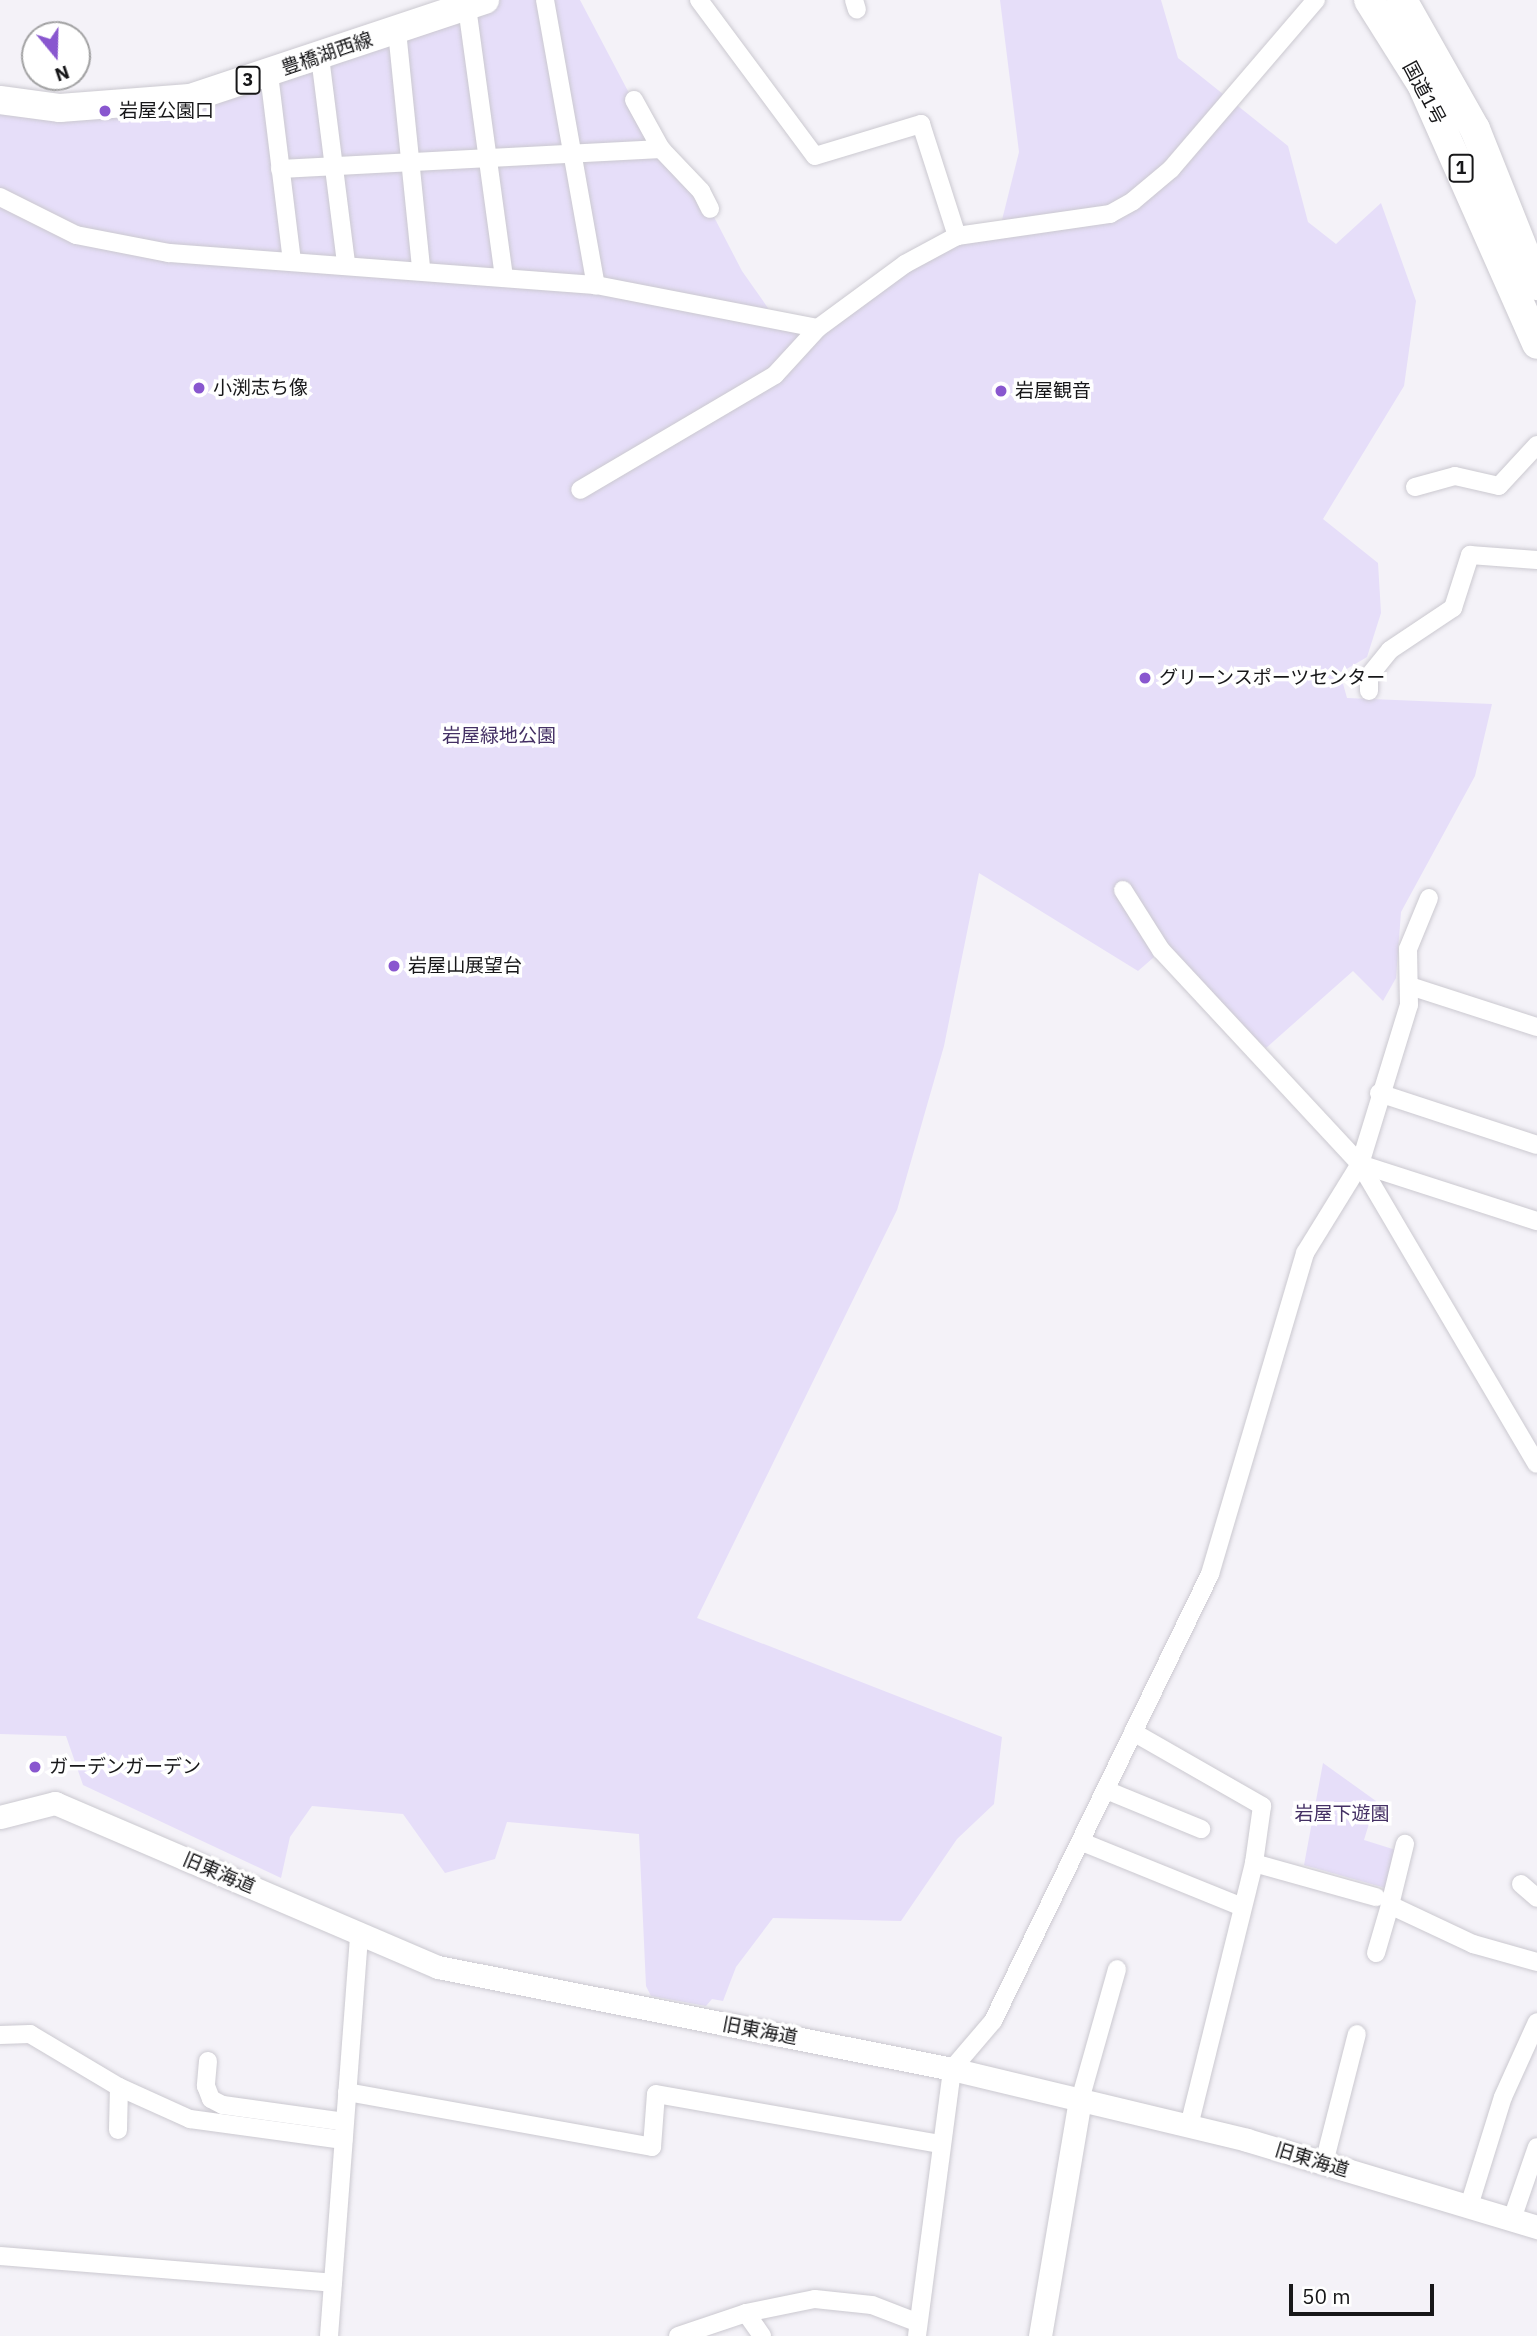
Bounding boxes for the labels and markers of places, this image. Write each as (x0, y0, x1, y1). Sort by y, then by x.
place label: 岩屋公園口 (119, 100, 214, 122)
marker: 岩屋公園口 (97, 103, 113, 119)
place label: 小渕志ち像 (213, 377, 308, 399)
marker: 小渕志ち像 (191, 380, 207, 396)
place label: 岩屋観音 (1015, 380, 1091, 402)
marker: 岩屋観音 (993, 383, 1009, 399)
place label: グリーンスポーツセンター (1159, 667, 1387, 689)
marker: グリーンスポーツセンター (1137, 670, 1153, 686)
place label: 岩屋山展望台 (408, 955, 522, 977)
marker: 岩屋山展望台 (386, 958, 402, 974)
place label: ガーデンガーデン (49, 1756, 201, 1778)
marker: ガーデンガーデン (27, 1759, 43, 1775)

